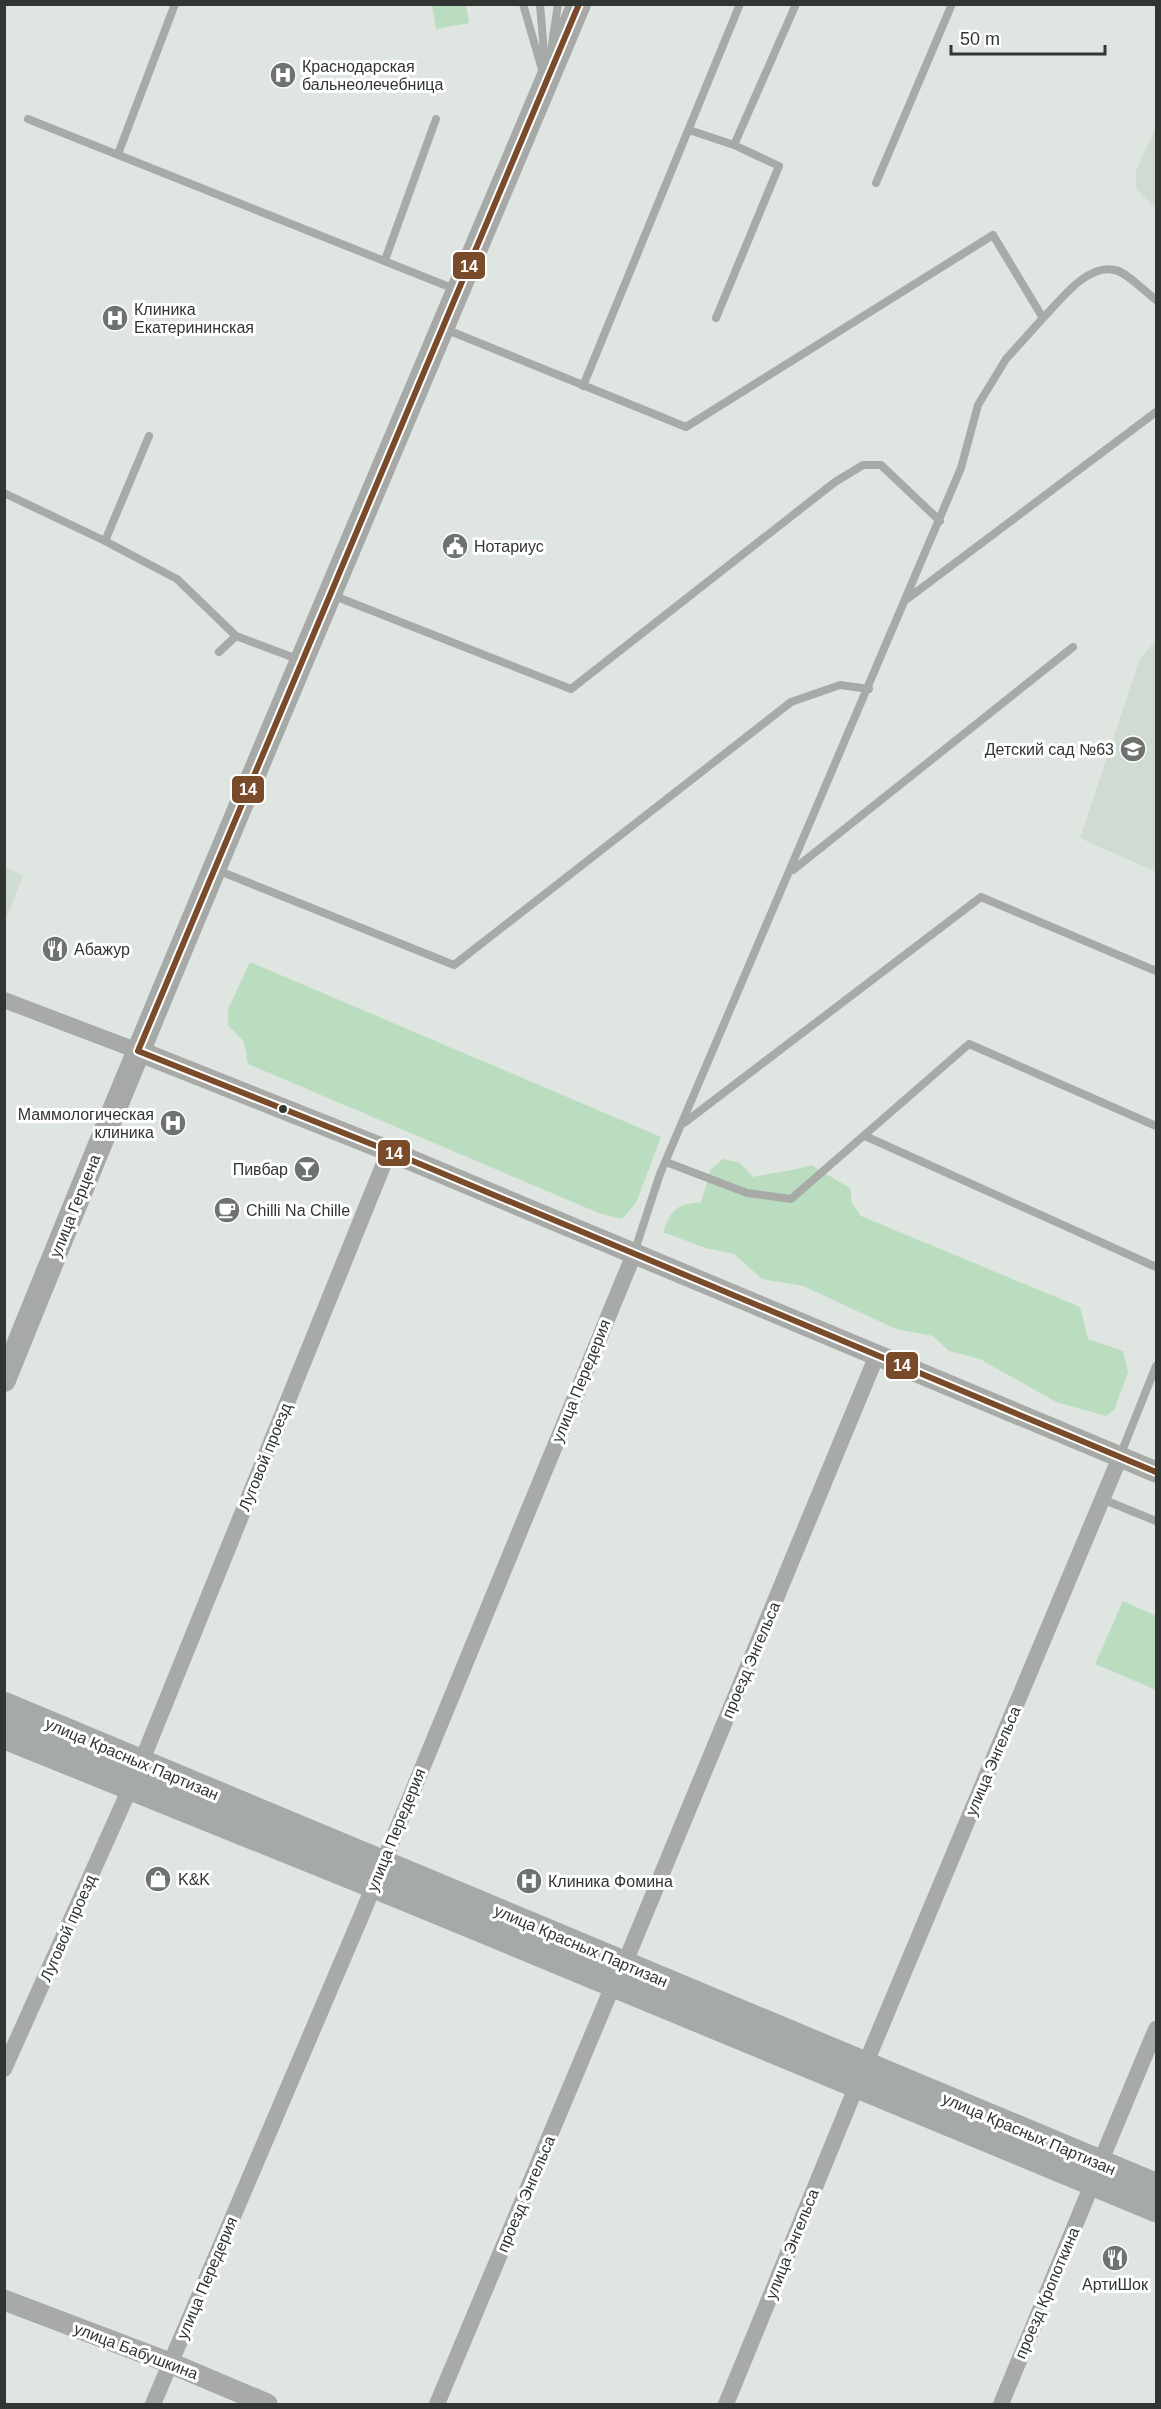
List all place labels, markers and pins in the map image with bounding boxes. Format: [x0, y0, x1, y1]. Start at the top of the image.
place label: Краснодарская бальнеолечебница [302, 58, 444, 93]
hospital icon: Краснодарская бальнеолечебница [268, 60, 298, 90]
place label: Клиника Екатерининская [134, 301, 254, 336]
hospital icon: Клиника Екатерининская [100, 303, 130, 333]
public building icon: Нотариус [440, 531, 470, 561]
place label: Нотариус [474, 538, 544, 555]
school or university icon: Детский сад №63 [1118, 734, 1148, 764]
place label: Детский сад №63 [985, 741, 1114, 758]
restaurant icon: Абажур [40, 934, 70, 964]
place label: Абажур [74, 941, 130, 958]
unlabelled marker [277, 1103, 289, 1115]
place label: Маммологическая клиника [18, 1106, 154, 1141]
hospital icon: Маммологическая клиника [158, 1108, 188, 1138]
bar icon: Пивбар [292, 1154, 322, 1184]
place label: Пивбар [233, 1161, 288, 1178]
cafe icon: Chilli Na Chille [212, 1195, 242, 1225]
place label: Chilli Na Chille [246, 1202, 350, 1219]
shop icon: K&K [143, 1864, 173, 1894]
hospital icon: Клиника Фомина [514, 1866, 544, 1896]
place label: K&K [178, 1871, 210, 1888]
place label: Клиника Фомина [548, 1873, 673, 1890]
restaurant icon: АртиШок [1100, 2243, 1130, 2273]
place label: АртиШок [1082, 2276, 1149, 2293]

